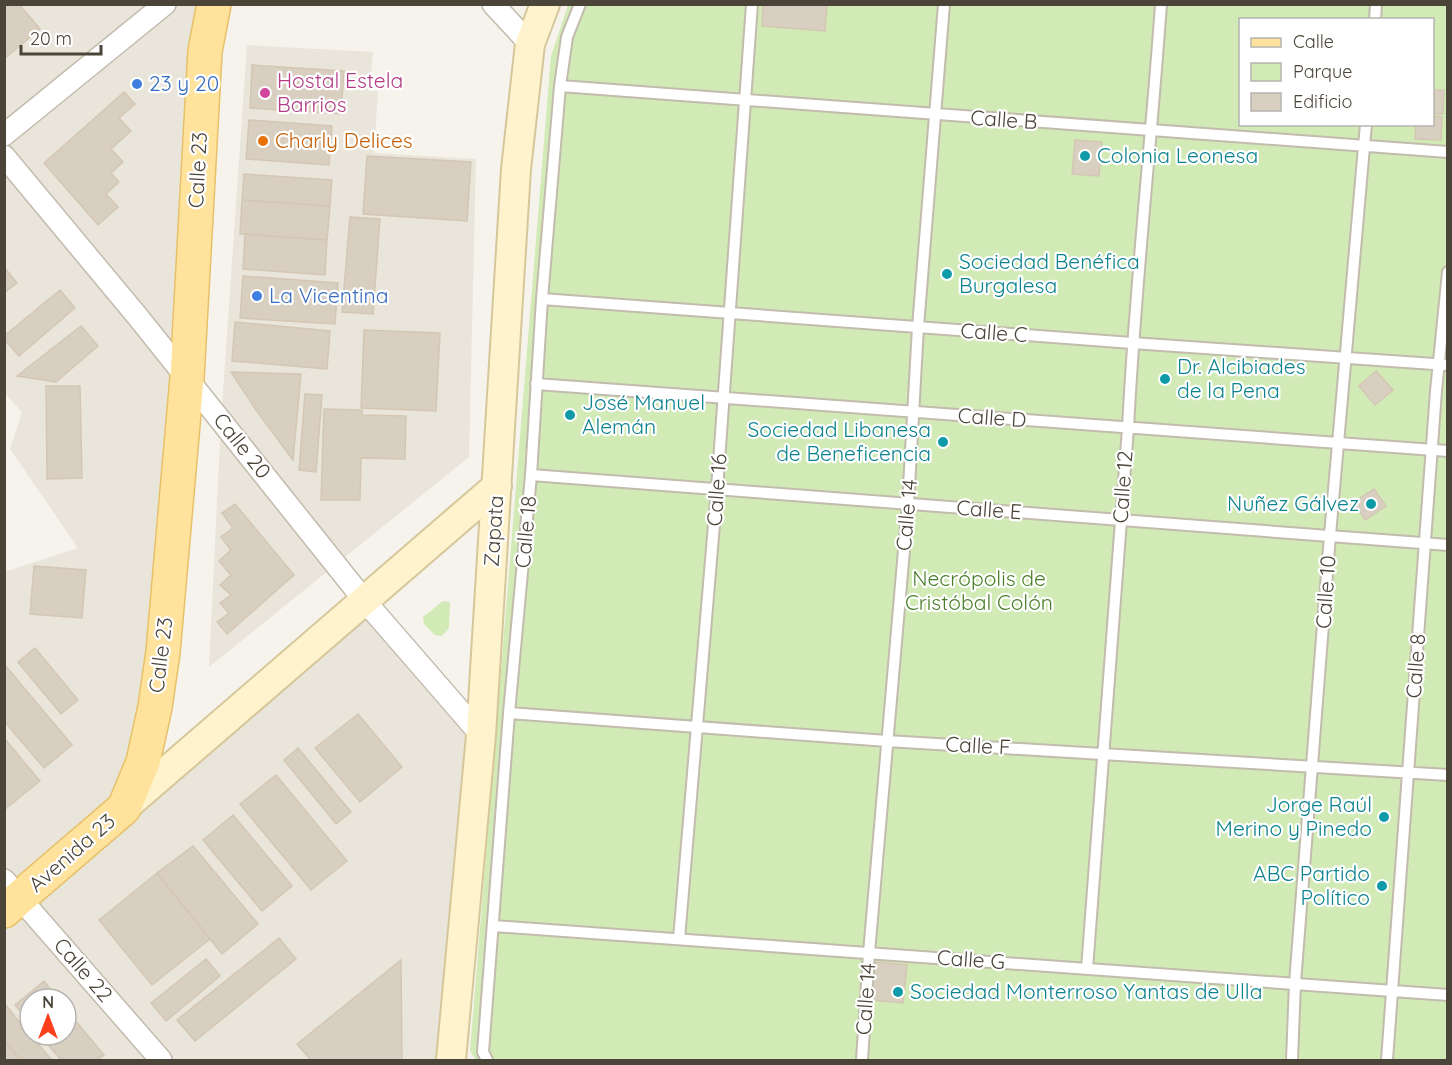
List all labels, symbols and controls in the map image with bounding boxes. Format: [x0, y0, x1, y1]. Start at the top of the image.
scale bar [21, 18, 100, 56]
legend [1239, 18, 1434, 126]
text: 20 m [30, 27, 72, 50]
text: Calle [1293, 30, 1334, 53]
text: Parque [1293, 60, 1352, 83]
place label: Hostal Estela Barrios [277, 67, 403, 117]
place label: 23 y 20 [149, 70, 219, 96]
marker: 23 y 20 [130, 77, 144, 91]
marker: Hostal Estela Barrios [258, 86, 272, 100]
text: Edificio [1293, 90, 1352, 113]
street label: Calle B [970, 104, 1038, 134]
place label: Charly Delices [275, 127, 413, 153]
street label: Calle 23 [182, 131, 212, 209]
marker: Charly Delices [256, 134, 270, 148]
place label: Colonia Leonesa [1097, 142, 1258, 168]
marker: Colonia Leonesa [1078, 149, 1092, 163]
place label: Sociedad Benéfica Burgalesa [959, 248, 1140, 298]
marker: Sociedad Benéfica Burgalesa [940, 267, 954, 281]
place label: La Vicentina [269, 282, 388, 308]
marker: La Vicentina [250, 289, 264, 303]
street label: Calle C [960, 317, 1029, 347]
place label: Dr. Alcibiades de la Pena [1177, 353, 1305, 403]
marker: Dr. Alcibiades de la Pena [1158, 372, 1172, 386]
place label: José Manuel Alemán [582, 389, 705, 439]
street label: Calle D [957, 402, 1027, 432]
street label: Calle 20 [208, 407, 277, 484]
marker: José Manuel Alemán [563, 408, 577, 422]
place label: Sociedad Libanesa de Beneficencia [748, 416, 931, 466]
marker: Sociedad Libanesa de Beneficencia [936, 435, 950, 449]
street label: Calle 12 [1106, 450, 1138, 524]
street label: Calle 16 [701, 453, 732, 527]
street label: Calle 14 [890, 478, 922, 552]
place label: Nuñez Gálvez [1227, 490, 1359, 516]
street label: Zapata [478, 494, 508, 568]
street label: Calle E [956, 494, 1023, 524]
street label: Calle 18 [509, 495, 541, 569]
marker: Nuñez Gálvez [1364, 497, 1378, 511]
street label: Calle 10 [1309, 554, 1341, 630]
park label: Necrópolis de Cristóbal Colón [905, 565, 1053, 615]
street label: Calle 23 [142, 616, 178, 694]
street label: Calle 8 [1400, 633, 1430, 699]
street label: Calle F [945, 730, 1011, 760]
place label: Jorge Raúl Merino y Pinedo [1216, 791, 1372, 841]
street label: Avenida 23 [23, 808, 120, 897]
marker: Jorge Raúl Merino y Pinedo [1377, 810, 1391, 824]
place label: ABC Partido Político [1253, 860, 1370, 910]
marker: ABC Partido Político [1375, 879, 1389, 893]
street label: Calle 22 [49, 932, 119, 1007]
street label: Calle G [936, 944, 1006, 974]
street label: Calle 14 [850, 962, 880, 1036]
place label: Sociedad Monterroso Yantas de Ulla [910, 978, 1262, 1004]
marker: Sociedad Monterroso Yantas de Ulla [891, 985, 905, 999]
north arrow [18, 987, 78, 1047]
text: N [42, 992, 54, 1012]

